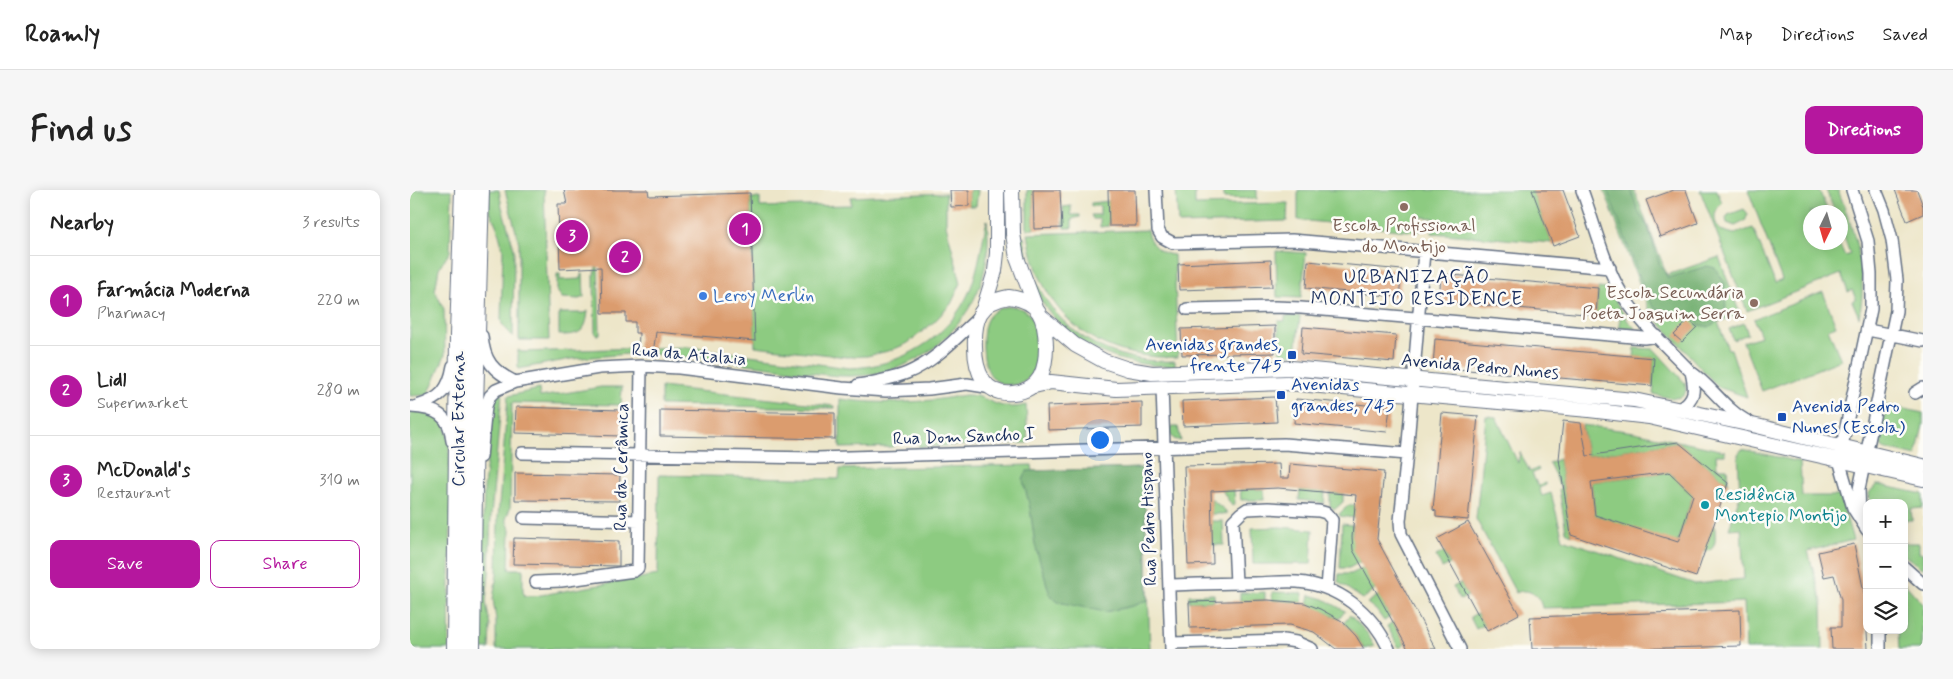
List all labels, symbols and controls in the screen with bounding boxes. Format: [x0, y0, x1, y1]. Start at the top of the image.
text: Roamly [25, 19, 100, 50]
text: Map [1720, 23, 1753, 47]
text: Directions [1781, 23, 1855, 47]
text: Saved [1883, 23, 1928, 47]
button: Directions [1805, 106, 1923, 154]
text: Find us [30, 107, 132, 153]
marker: Escola Profissional do Montijo [1398, 201, 1410, 213]
north arrow [1803, 205, 1848, 250]
text: Nearby [50, 209, 114, 237]
pin: 1 [729, 210, 761, 248]
text: 3 results [302, 212, 360, 233]
place label: Escola Profissional do Montijo [1332, 214, 1476, 259]
pin: 3 [556, 217, 588, 255]
pin: 2 [609, 238, 641, 276]
district label: URBANIZAÇÃO MONTIJO RESIDENCE [1311, 265, 1523, 312]
text: Farmácia Moderna [97, 278, 250, 303]
place label: Escola Secundária Poeta Joaquim Serra [1582, 281, 1744, 326]
place label: Leroy Merlin [713, 284, 814, 308]
text: 1 [62, 290, 70, 311]
text: 220 m [317, 290, 360, 311]
marker: Leroy Merlin [697, 290, 709, 302]
marker: Escola Secundária Poeta Joaquim Serra [1748, 297, 1760, 309]
text: Pharmacy [97, 303, 165, 324]
place label: Avenidas grandes, frente 745 [1145, 333, 1282, 378]
street label: Rua da Atalaia [631, 338, 747, 372]
street label: Avenida Pedro Nunes [1400, 348, 1560, 386]
marker: Avenidas grandes, frente 745 [1286, 349, 1298, 361]
street label: Circular Externa [447, 351, 471, 487]
text: Lidl [97, 368, 126, 393]
place label: Avenidas grandes, 745 [1291, 373, 1395, 418]
text: 2 [62, 380, 70, 401]
text: 280 m [317, 380, 360, 401]
marker: Avenidas grandes, 745 [1275, 389, 1287, 401]
text: Supermarket [97, 393, 188, 414]
place label: Avenida Pedro Nunes (Escola) [1792, 395, 1906, 440]
street label: Rua da Cerâmica [609, 403, 635, 531]
marker: Avenida Pedro Nunes (Escola) [1776, 411, 1788, 423]
street label: Rua Dom Sancho I [892, 423, 1036, 451]
your location [1087, 427, 1113, 453]
street label: Rua Pedro Hispano [1135, 452, 1163, 586]
text: McDonald's [97, 458, 190, 483]
text: 3 [62, 470, 70, 491]
text: 310 m [319, 470, 360, 491]
text: Restaurant [97, 483, 171, 504]
place label: Residência Montepio Montijo [1715, 483, 1847, 528]
marker: Residência Montepio Montijo [1699, 499, 1711, 511]
map controls [1863, 499, 1908, 634]
button: + [1863, 499, 1908, 544]
button: Save [50, 540, 200, 588]
button: Share [210, 540, 360, 588]
button: − [1863, 544, 1908, 589]
button: layers [1863, 589, 1908, 634]

